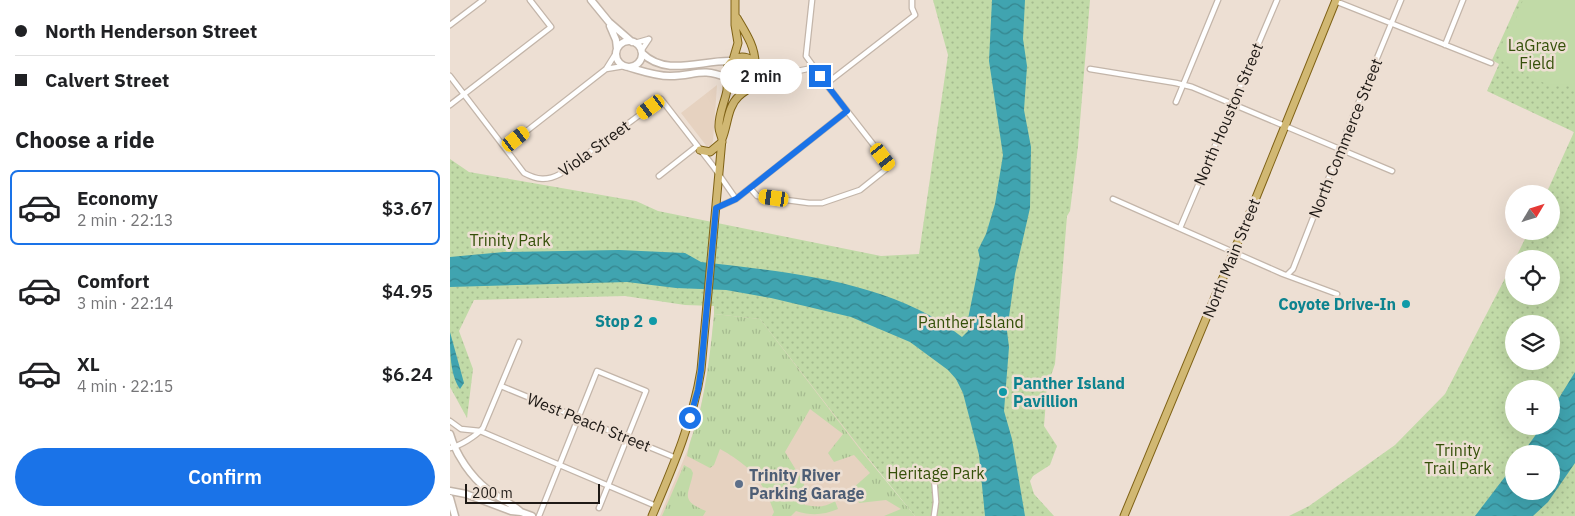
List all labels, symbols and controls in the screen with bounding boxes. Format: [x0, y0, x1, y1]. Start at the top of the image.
text: North Henderson Street [45, 19, 257, 43]
park label: LaGrave Field [1508, 35, 1566, 73]
street label: North Houston Street [1189, 40, 1267, 188]
street label: North Commerce Street [1304, 55, 1386, 221]
callout: 2 min [720, 58, 802, 94]
route end [809, 65, 831, 87]
text: 2 min [740, 66, 782, 86]
text: Calvert Street [45, 68, 169, 92]
car [634, 92, 667, 122]
street label: Viola Street [554, 115, 634, 181]
car [499, 124, 532, 154]
text: Choose a ride [15, 125, 155, 154]
car [867, 141, 898, 173]
icon: car [17, 185, 62, 230]
north arrow [1505, 185, 1560, 240]
map controls [1505, 185, 1560, 500]
text: Economy [77, 186, 158, 210]
car [758, 188, 789, 208]
street label: North Main Street [1198, 195, 1264, 321]
text: $3.67 [382, 196, 433, 220]
text: 2 min · 22:13 [77, 210, 173, 230]
park label: Trinity Park [469, 230, 551, 250]
button: locate [1505, 250, 1560, 305]
icon: car [17, 268, 62, 313]
text: Comfort [77, 269, 150, 293]
text: $4.95 [382, 279, 433, 303]
text: 3 min · 22:14 [77, 293, 173, 313]
place label: Coyote Drive-In [1278, 294, 1396, 314]
marker: Coyote Drive-In [1400, 298, 1412, 310]
place label: Stop 2 [595, 311, 643, 331]
park label: Panther Island [918, 312, 1024, 332]
marker: Stop 2 [647, 315, 659, 327]
button: layers [1505, 315, 1560, 370]
icon: car [17, 351, 62, 396]
text: XL [77, 352, 100, 376]
text: $6.24 [382, 362, 433, 386]
place label: Panther Island Pavillion [1013, 373, 1125, 411]
text: 4 min · 22:15 [77, 376, 173, 396]
button: + [1505, 380, 1560, 435]
marker: Panther Island Pavillion [997, 386, 1009, 398]
street label: West Peach Street [524, 388, 654, 456]
route start [679, 407, 701, 429]
park label: Trinity Trail Park [1424, 440, 1492, 478]
button: − [1505, 445, 1560, 500]
button: Confirm [15, 448, 435, 506]
park label: Heritage Park [887, 463, 985, 483]
place label: Trinity River Parking Garage [749, 465, 864, 503]
marker: Trinity River Parking Garage [733, 478, 745, 490]
scale bar [465, 481, 600, 504]
text: 200 m [472, 484, 513, 502]

